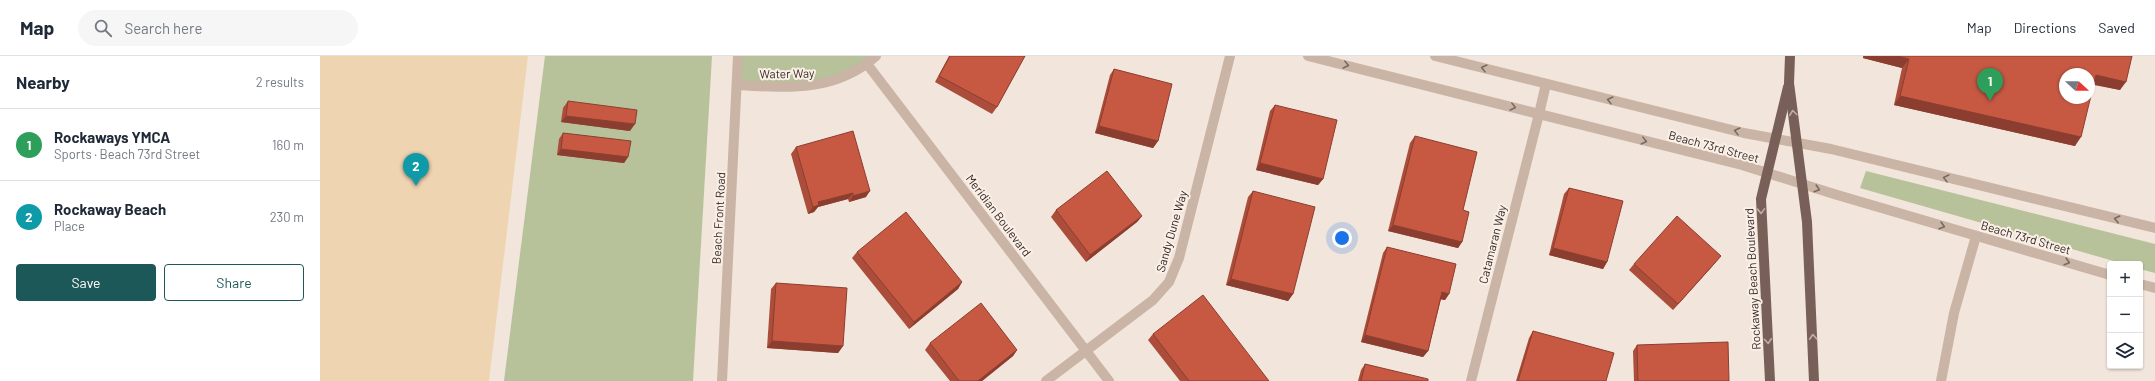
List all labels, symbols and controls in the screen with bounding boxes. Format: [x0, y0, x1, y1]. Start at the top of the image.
search box [78, 10, 358, 46]
text: Map [20, 16, 54, 39]
icon: search [92, 17, 114, 39]
text: Search here [124, 19, 202, 37]
text: Map [1967, 19, 1992, 36]
text: Directions [2014, 19, 2076, 36]
text: Saved [2098, 19, 2135, 36]
one-way arrow [1343, 61, 1349, 69]
one-way arrow [1481, 65, 1487, 73]
street label: Water Way [759, 66, 815, 80]
pin: 1 [1977, 68, 2003, 101]
north arrow [2059, 68, 2095, 104]
text: Nearby [16, 72, 70, 92]
text: 2 results [256, 74, 304, 90]
one-way arrow [1607, 96, 1614, 104]
one-way arrow [1510, 103, 1516, 111]
one-way arrow [1789, 110, 1798, 116]
street label: Beach 73rd Street [1667, 127, 1761, 165]
one-way arrow [1733, 127, 1740, 136]
text: Rockaways YMCA [54, 128, 170, 146]
one-way arrow [1641, 136, 1647, 144]
text: 1 [27, 137, 31, 153]
text: 160 m [272, 137, 304, 153]
text: Sports · Beach 73rd Street [54, 146, 200, 162]
pin: 2 [403, 153, 429, 186]
street label: Meridian Boulevard [964, 171, 1034, 259]
street label: Beach Front Road [709, 172, 727, 264]
one-way arrow [1943, 174, 1949, 182]
one-way arrow [1814, 184, 1821, 193]
street label: Sandy Dune Way [1153, 188, 1189, 273]
text: Rockaway Beach [54, 200, 166, 218]
street label: Catamaran Way [1475, 203, 1509, 285]
street label: Rockaway Beach Boulevard [1741, 208, 1763, 350]
one-way arrow [1757, 208, 1765, 214]
text: 2 [25, 209, 33, 225]
text: 230 m [270, 209, 304, 225]
one-way arrow [2114, 215, 2121, 224]
street label: Beach 73rd Street [1979, 217, 2073, 257]
text: Place [54, 218, 85, 234]
one-way arrow [1938, 221, 1945, 230]
your location [1332, 228, 1352, 248]
one-way arrow [2063, 257, 2070, 266]
map controls [2107, 261, 2143, 369]
button: + [2107, 261, 2143, 297]
button: Save [16, 264, 156, 301]
button: Share [164, 264, 304, 301]
button: − [2107, 297, 2143, 333]
button: layers [2107, 333, 2143, 369]
one-way arrow [1808, 334, 1817, 340]
one-way arrow [1763, 338, 1772, 344]

